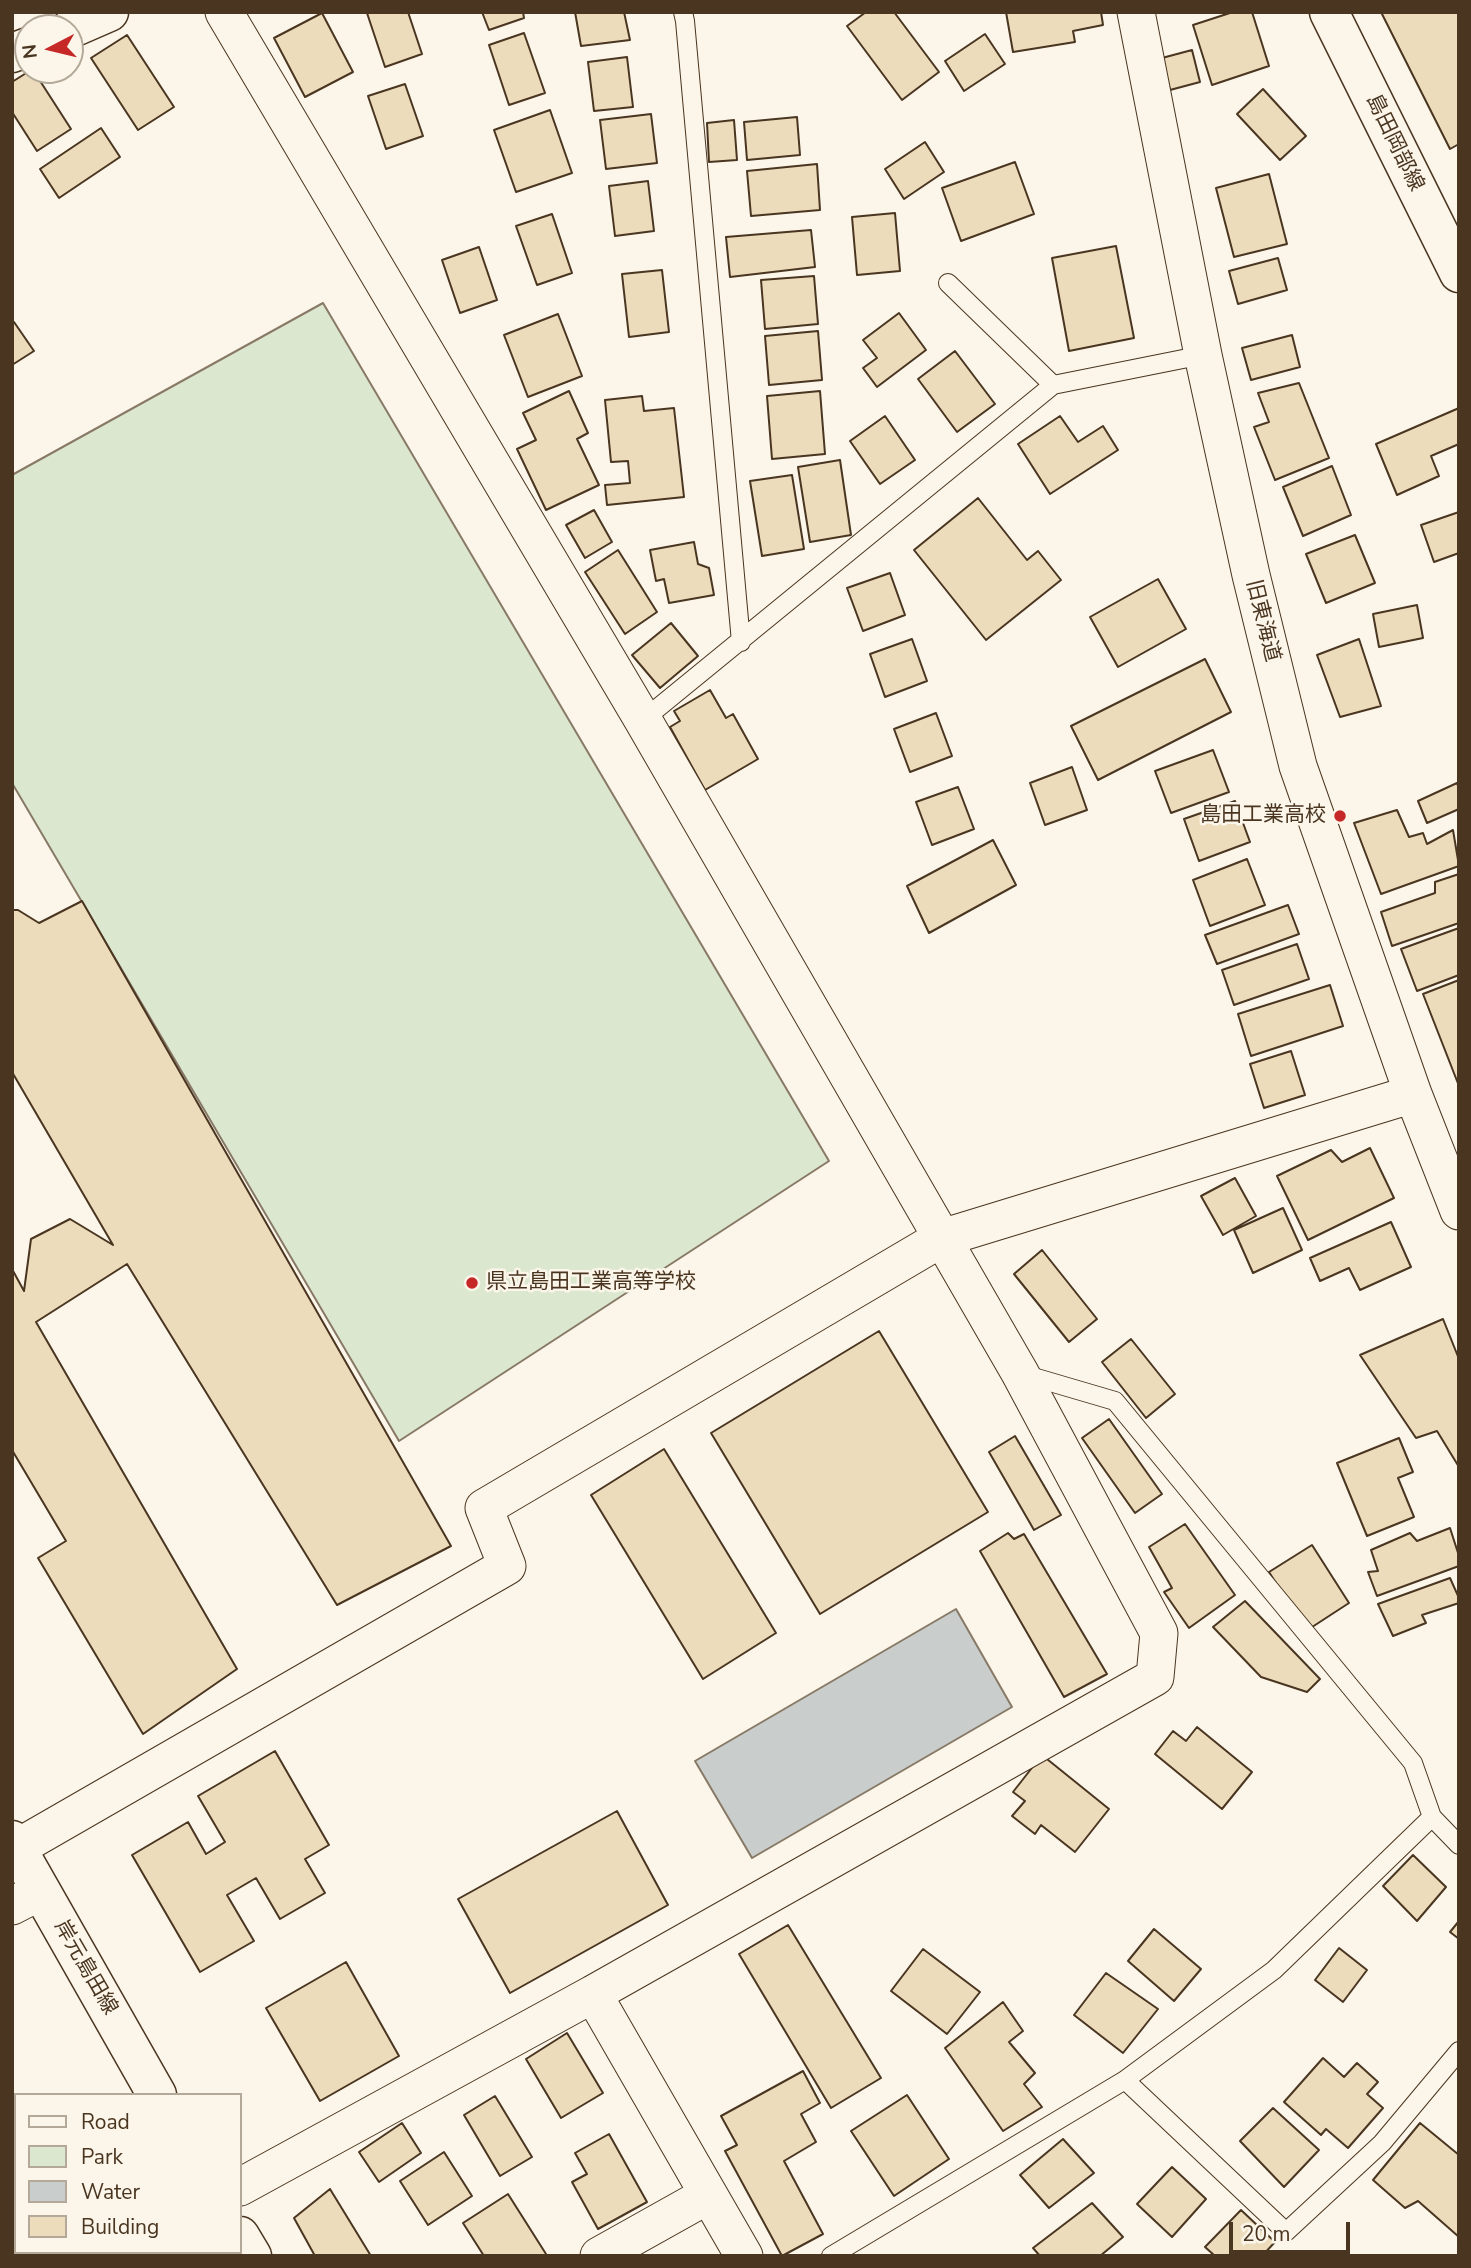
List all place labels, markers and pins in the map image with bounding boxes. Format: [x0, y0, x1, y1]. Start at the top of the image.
place label: 島田工業高校 [1200, 803, 1326, 829]
marker: 島田工業高校 [1332, 808, 1348, 824]
place label: 県立島田工業高等学校 [486, 1270, 696, 1296]
marker: 県立島田工業高等学校 [464, 1275, 480, 1291]

